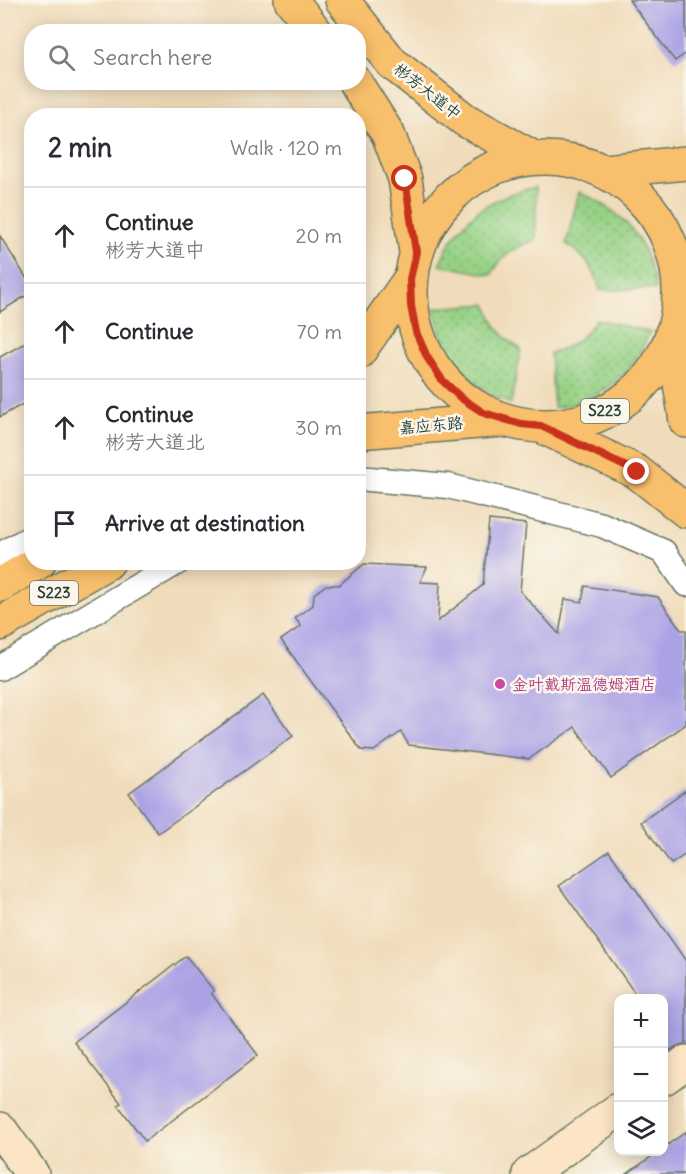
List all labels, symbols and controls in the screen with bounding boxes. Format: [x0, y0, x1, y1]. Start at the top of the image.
search box [24, 24, 366, 90]
icon: search [45, 41, 78, 74]
text: Search here [93, 43, 212, 71]
street label: 彬芳大道中 [390, 58, 466, 124]
text: 2 min [48, 131, 112, 164]
text: Walk · 120 m [230, 135, 342, 160]
route start [391, 165, 417, 191]
text: Continue [105, 208, 194, 236]
icon: ahead [48, 219, 81, 252]
text: 20 m [296, 223, 342, 248]
text: 彬芳大道中 [105, 237, 205, 262]
icon: ahead [48, 315, 81, 348]
text: Continue [105, 317, 194, 345]
text: 70 m [297, 319, 342, 344]
road number: S223 [581, 399, 629, 423]
text: Continue [105, 400, 194, 428]
icon: ahead [48, 411, 81, 444]
street label: 嘉应东路 [398, 412, 464, 438]
text: 30 m [295, 415, 342, 440]
text: 彬芳大道北 [105, 429, 205, 454]
route end [623, 458, 649, 484]
icon: arrive [48, 507, 81, 540]
text: Arrive at destination [105, 509, 305, 537]
road number: S223 [30, 581, 78, 605]
place label: 金叶戴斯温德姆酒店 [512, 674, 656, 694]
marker: 金叶戴斯温德姆酒店 [493, 677, 507, 691]
map controls [614, 994, 668, 1156]
button: + [614, 994, 668, 1048]
button: − [614, 1048, 668, 1102]
button: layers [614, 1102, 668, 1156]

